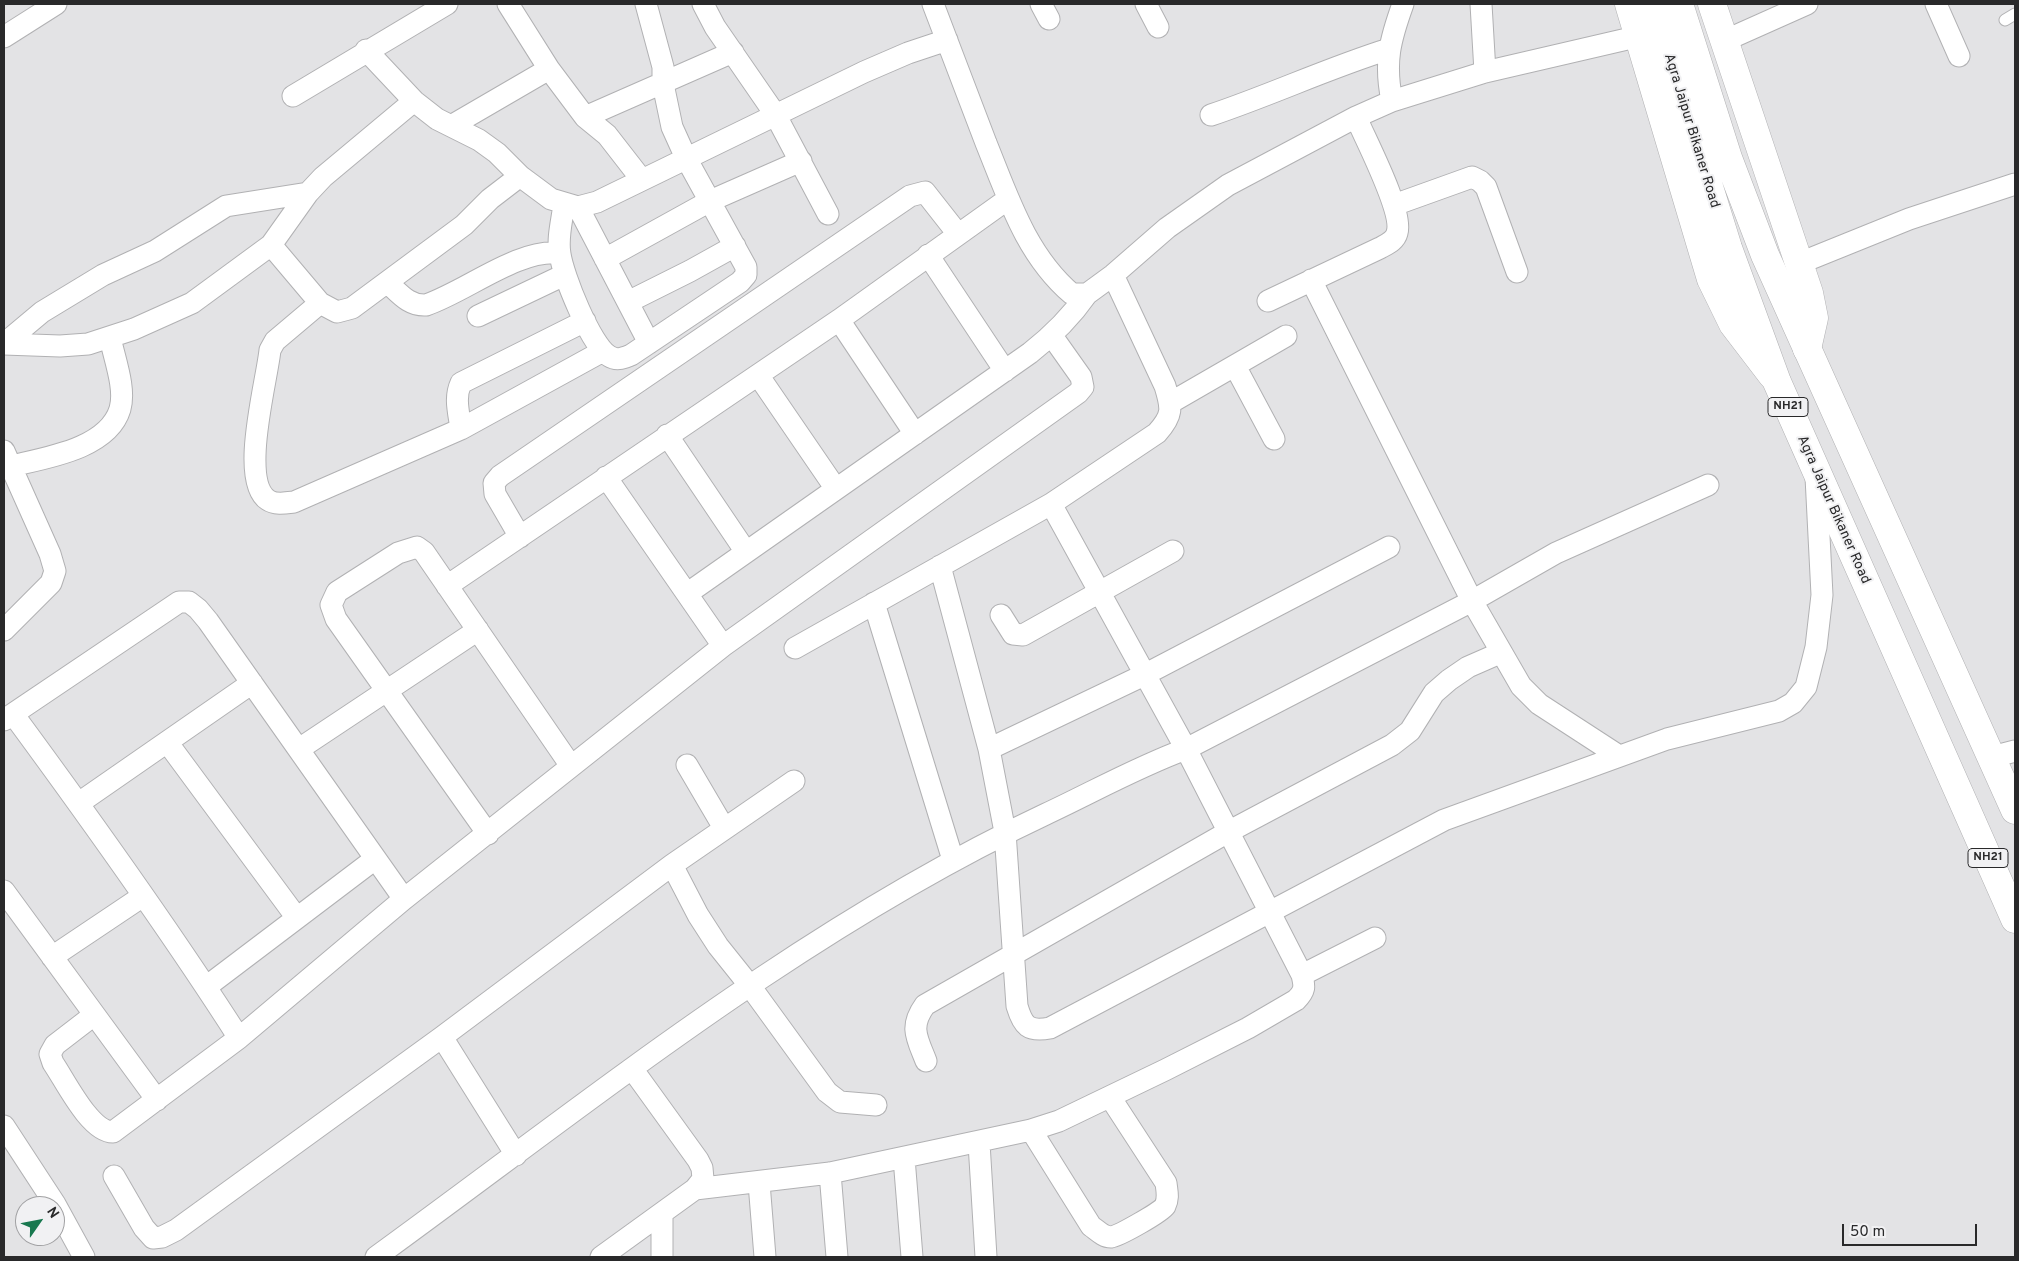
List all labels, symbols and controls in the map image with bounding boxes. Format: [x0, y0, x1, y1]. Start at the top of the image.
street label: Agra Jaipur Bikaner Road [1659, 52, 1723, 210]
road number: NH21 [1768, 398, 1808, 417]
street label: Agra Jaipur Bikaner Road [1793, 433, 1873, 587]
road number: NH21 [1968, 848, 2008, 868]
north arrow [15, 1196, 65, 1246]
text: N [42, 1204, 62, 1222]
scale bar [1844, 1214, 1979, 1246]
text: 50 m [1850, 1223, 1885, 1242]

